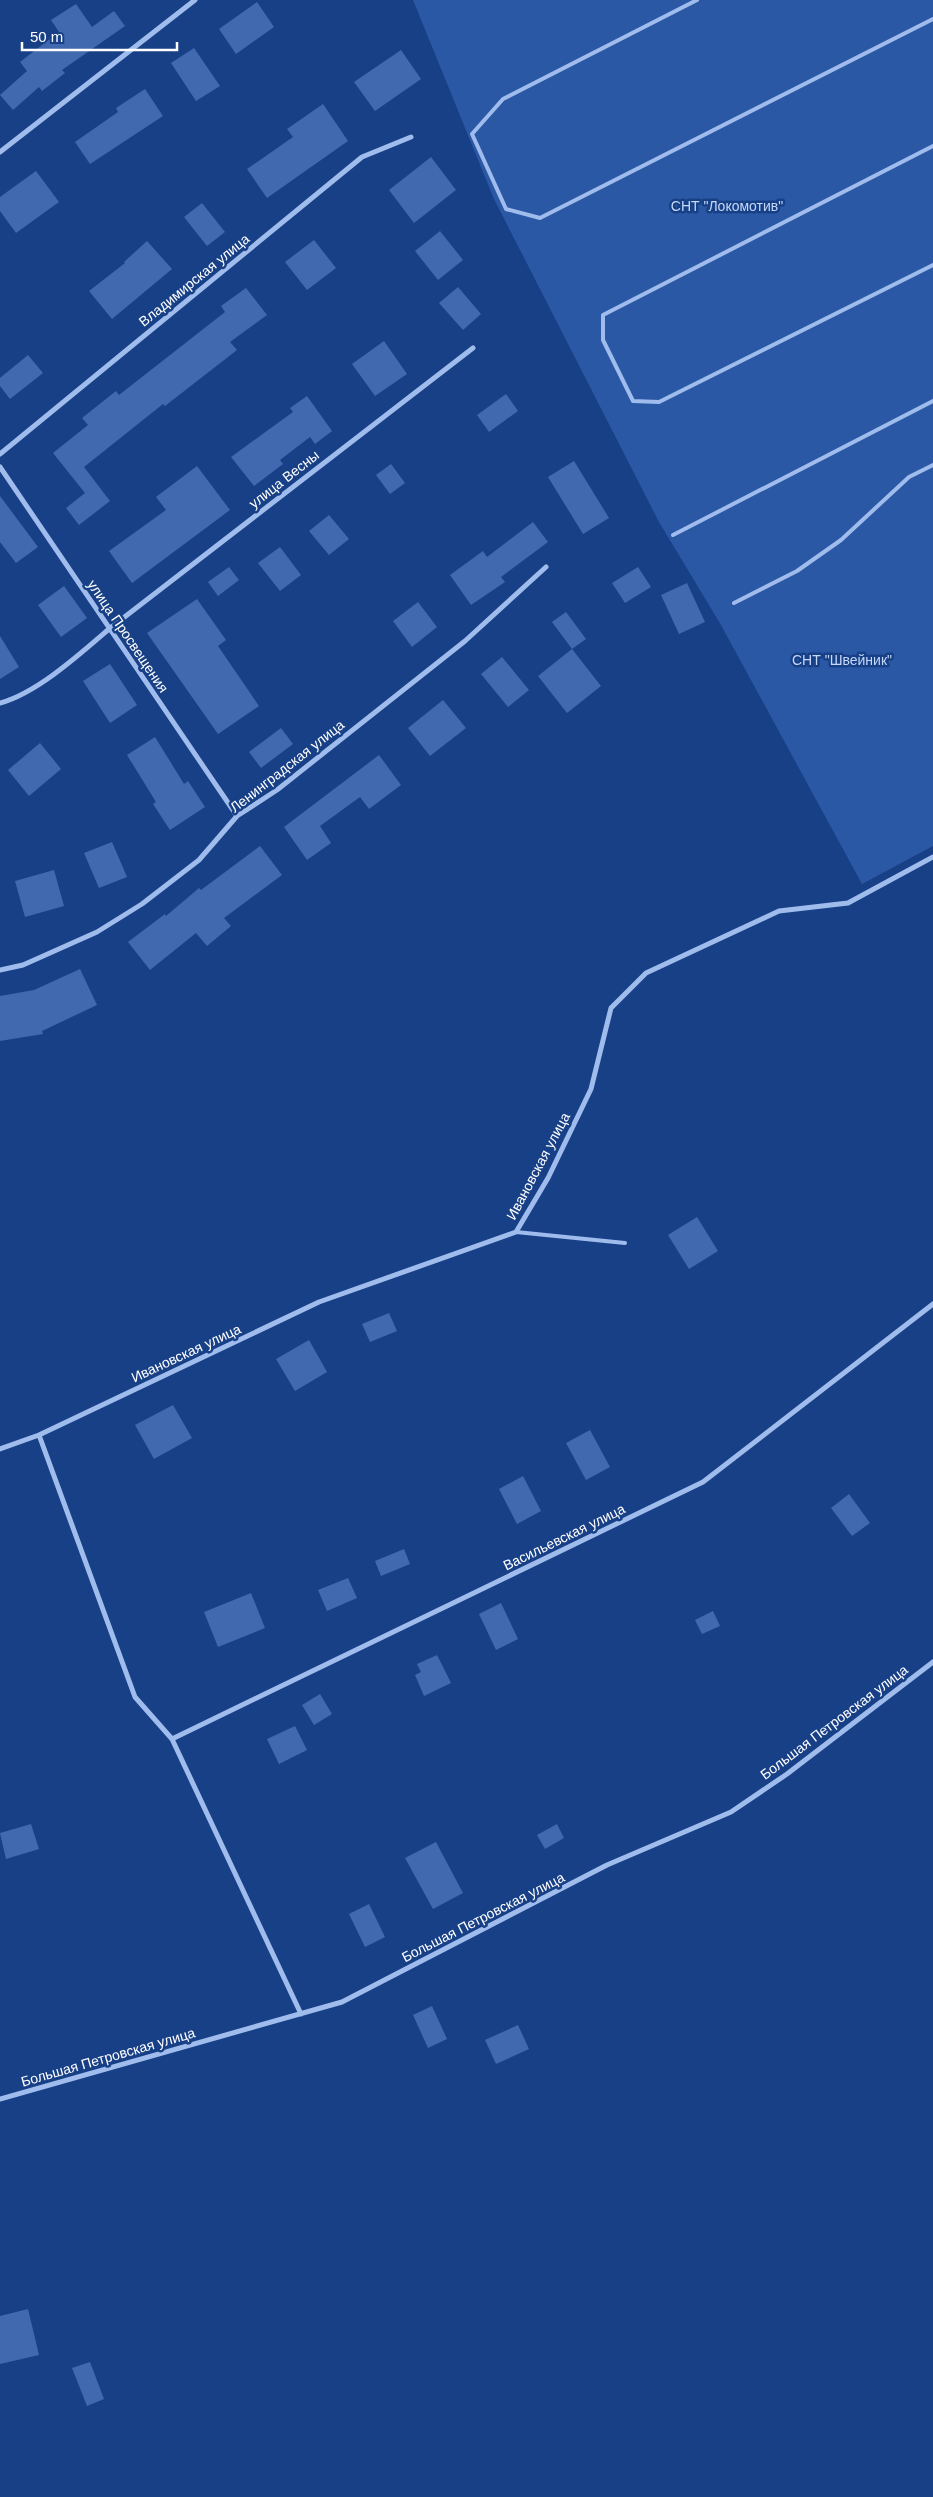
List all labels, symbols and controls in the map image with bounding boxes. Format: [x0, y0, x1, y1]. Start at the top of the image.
scale bar [22, 20, 178, 52]
text: 50 m [30, 28, 63, 45]
park label: СНТ "Локомотив" [671, 198, 783, 214]
street label: Владимирская улица [135, 230, 253, 330]
street label: улица Весны [246, 447, 322, 511]
street label: улица Просвещения [84, 577, 172, 695]
park label: СНТ "Швейник" [792, 652, 892, 668]
street label: Ленинградская улица [227, 716, 347, 815]
street label: Ивановская улица [503, 1109, 573, 1222]
street label: Ивановская улица [129, 1320, 244, 1385]
street label: Васильевская улица [500, 1500, 628, 1573]
street label: Большая Петровская улица [757, 1661, 911, 1783]
street label: Большая Петровская улица [399, 1869, 567, 1965]
street label: Большая Петровская улица [19, 2024, 197, 2090]

